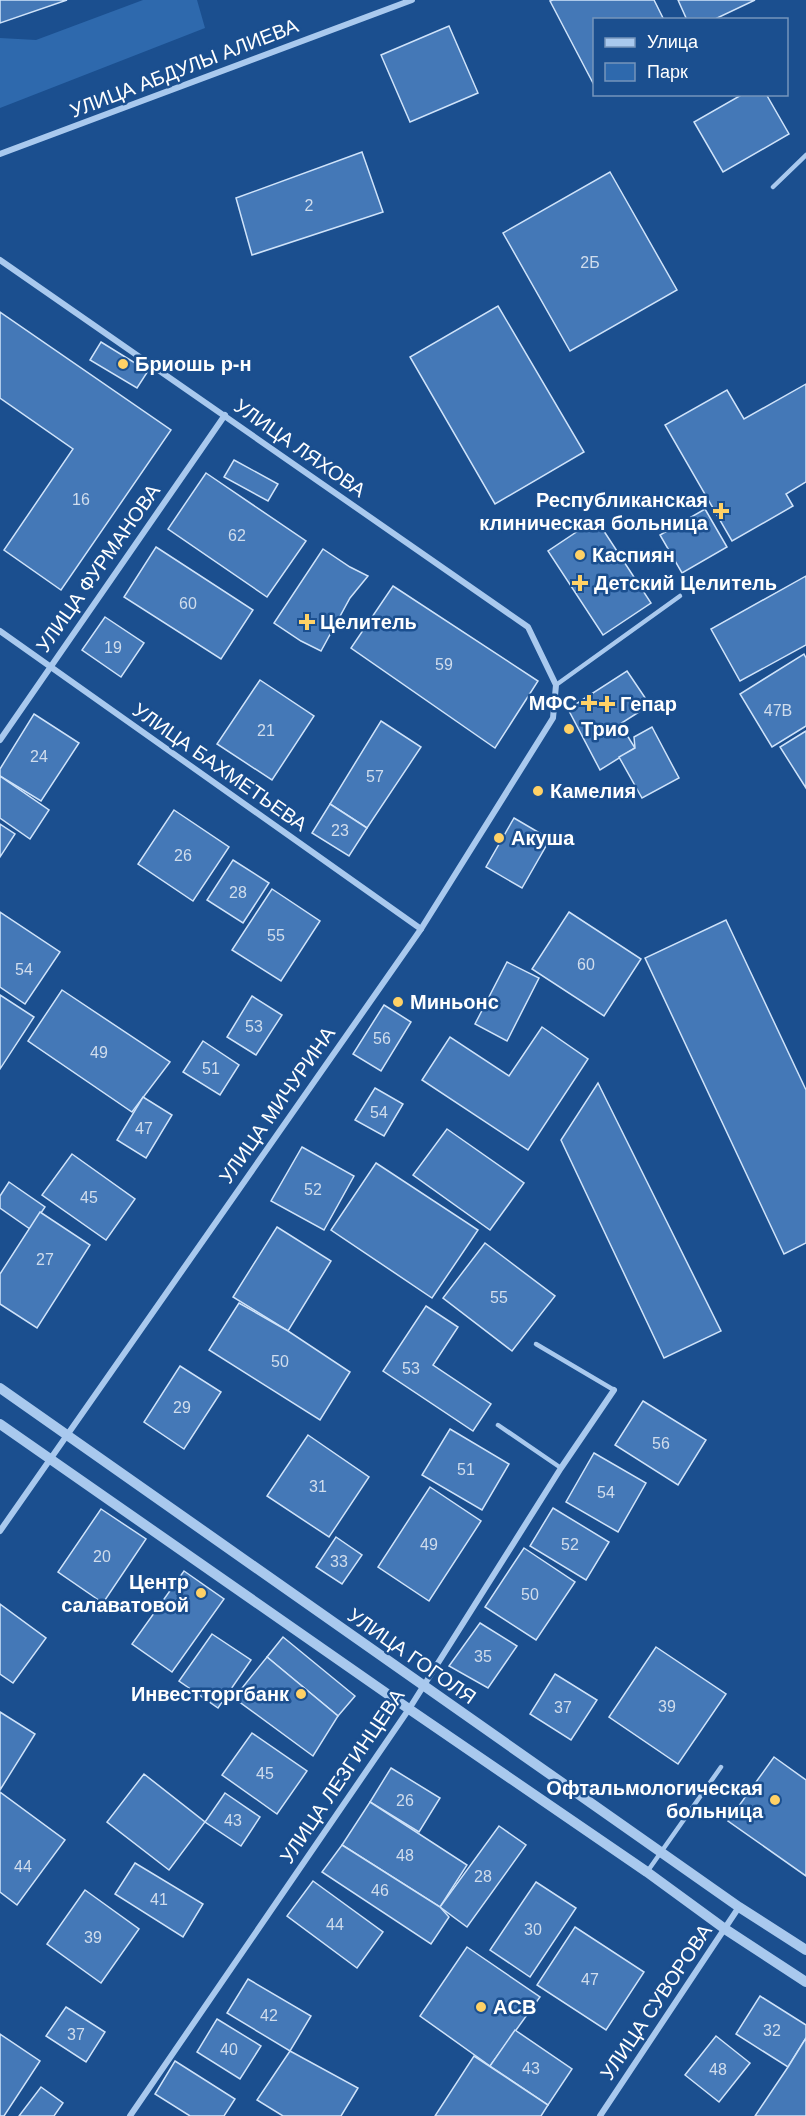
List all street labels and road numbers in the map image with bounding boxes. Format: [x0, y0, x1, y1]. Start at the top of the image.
street label: УЛИЦА АБДУЛЫ АЛИЕВА [67, 14, 302, 122]
street label: УЛИЦА ЛЯХОВА [230, 395, 370, 502]
street label: УЛИЦА ФУРМАНОВА [32, 479, 165, 656]
street label: УЛИЦА БАХМЕТЬЕВА [129, 699, 312, 836]
street label: УЛИЦА МИЧУРИНА [215, 1022, 340, 1187]
street label: УЛИЦА ГОГОЛЯ [344, 1604, 480, 1708]
street label: УЛИЦА ЛЕЗГИНЦЕВА [276, 1684, 409, 1867]
street label: УЛИЦА СУВОРОВА [596, 1920, 716, 2084]

